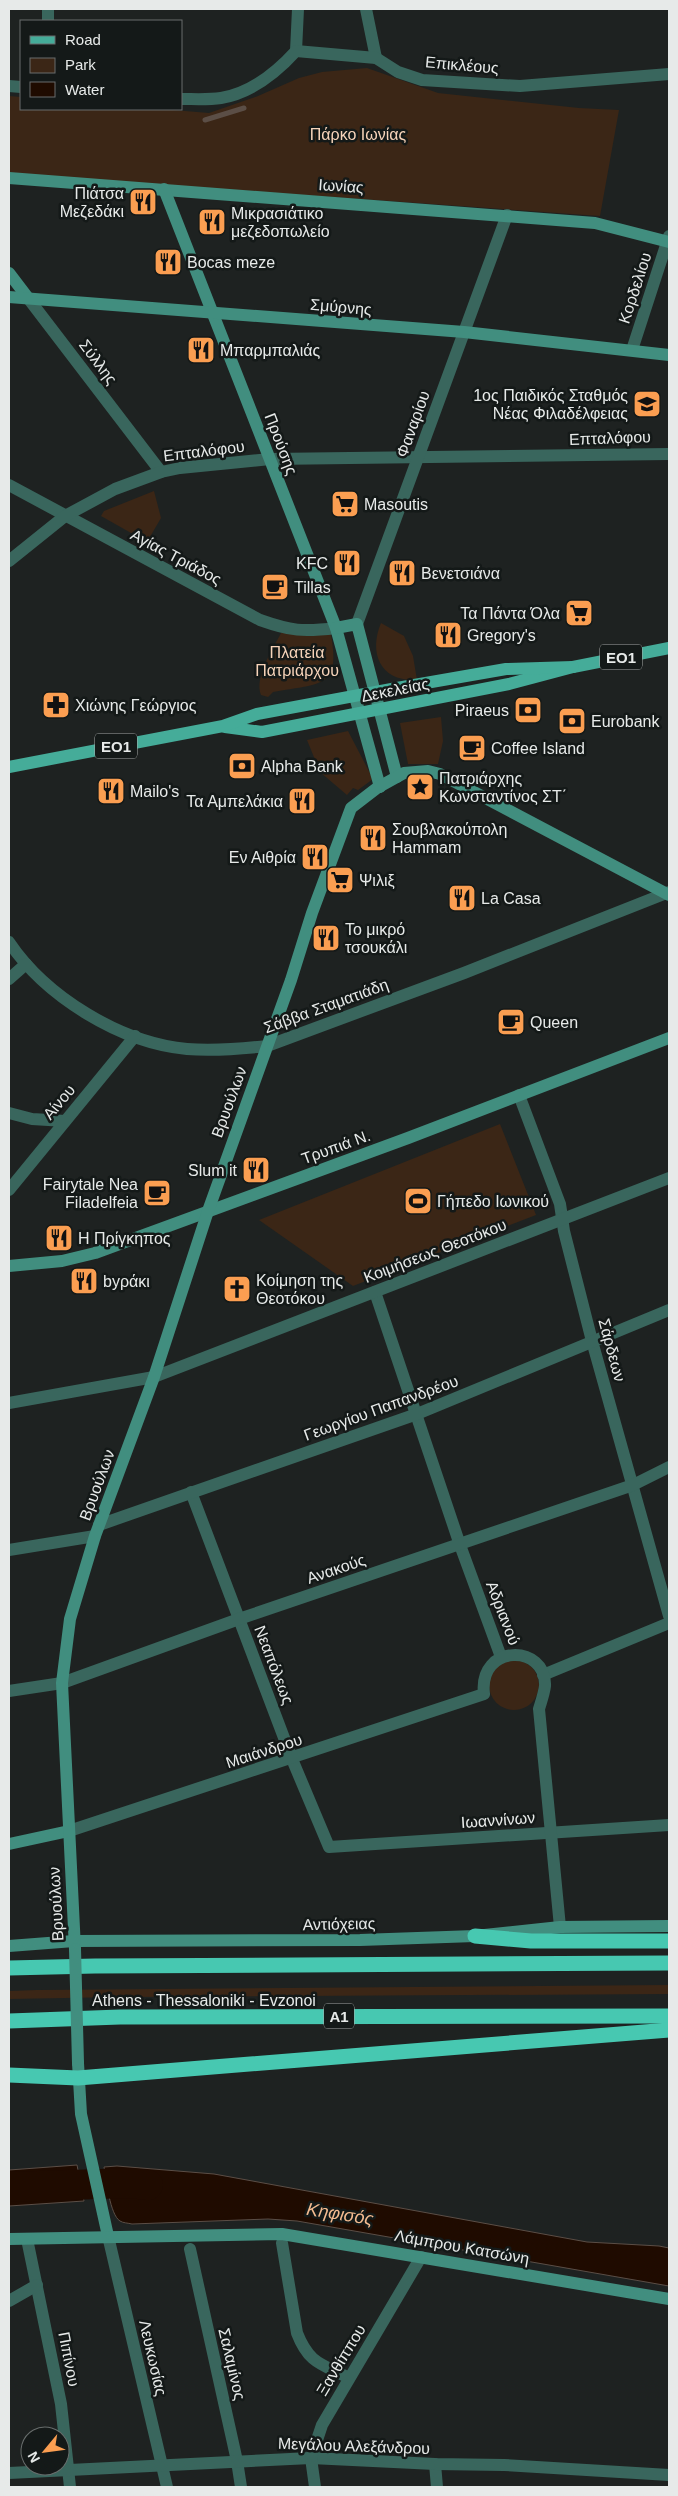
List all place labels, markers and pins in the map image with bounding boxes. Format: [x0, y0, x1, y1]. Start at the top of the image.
place label: Πιάτσα Μεζεδάκι [60, 185, 124, 221]
restaurant icon: Πιάτσα Μεζεδάκι [128, 187, 158, 217]
place label: Μικρασιάτικο μεζεδοπωλείο [231, 205, 330, 241]
restaurant icon: Μικρασιάτικο μεζεδοπωλείο [197, 207, 227, 237]
restaurant icon: Bocas meze [153, 247, 183, 277]
place label: Bocas meze [187, 254, 275, 271]
restaurant icon: Μπαρμπαλιάς [186, 335, 216, 365]
place label: Μπαρμπαλιάς [220, 342, 321, 359]
place label: 1ος Παιδικός Σταθμός Νέας Φιλαδέλφειας [473, 387, 628, 422]
school or university icon: 1ος Παιδικός Σταθμός Νέας Φιλαδέλφειας [632, 389, 662, 419]
supermarket icon: Masoutis [330, 489, 360, 519]
place label: Masoutis [364, 496, 428, 513]
restaurant icon: KFC [332, 548, 362, 578]
place label: KFC [296, 555, 328, 572]
restaurant icon: Βενετσιάνα [387, 558, 417, 588]
place label: Βενετσιάνα [421, 565, 500, 582]
cafe icon: Tillas [260, 572, 290, 602]
place label: Tillas [294, 579, 331, 596]
supermarket icon: Τα Πάντα Όλα [564, 598, 594, 628]
place label: Τα Πάντα Όλα [460, 605, 560, 622]
restaurant icon: Gregory's [433, 620, 463, 650]
place label: Gregory's [467, 627, 536, 644]
pharmacy icon: Χιώνης Γεώργιος [41, 690, 71, 720]
bank icon: Piraeus [513, 695, 543, 725]
place label: Χιώνης Γεώργιος [75, 697, 197, 714]
place label: Piraeus [455, 702, 509, 719]
bank icon: Eurobank [557, 706, 587, 736]
place label: Eurobank [591, 713, 660, 730]
cafe icon: Coffee Island [457, 733, 487, 763]
place label: Coffee Island [491, 740, 585, 757]
bank icon: Alpha Bank [227, 751, 257, 781]
place label: Alpha Bank [261, 758, 344, 775]
place label: Πατριάρχης Κωνσταντίνος ΣΤ΄ [439, 770, 567, 805]
place icon: Πατριάρχης Κωνσταντίνος ΣΤ΄ [405, 772, 435, 802]
restaurant icon: Mailo's [96, 776, 126, 806]
place label: Mailo's [130, 783, 179, 800]
restaurant icon: Τα Αμπελάκια [287, 786, 317, 816]
place label: Τα Αμπελάκια [186, 793, 283, 810]
place label: Σουβλακούπολη Hammam [392, 821, 508, 856]
restaurant icon: Σουβλακούπολη Hammam [358, 823, 388, 853]
restaurant icon: Εν Αιθρία [300, 842, 330, 872]
place label: Εν Αιθρία [229, 849, 296, 866]
supermarket icon: Ψιλιξ [325, 865, 355, 895]
place label: Ψιλιξ [359, 872, 395, 890]
restaurant icon: La Casa [447, 883, 477, 913]
place label: La Casa [481, 890, 541, 907]
place label: Το μικρό τσουκάλι [345, 921, 408, 956]
restaurant icon: Το μικρό τσουκάλι [311, 923, 341, 953]
cafe icon: Queen [496, 1007, 526, 1037]
place label: Queen [530, 1014, 578, 1031]
restaurant icon: Slum it [241, 1155, 271, 1185]
place label: Slum it [188, 1162, 238, 1179]
place label: Fairytale Nea Filadelfeia [43, 1176, 138, 1211]
cafe icon: Fairytale Nea Filadelfeia [142, 1178, 172, 1208]
sports icon: Γήπεδο Ιωνικού [403, 1186, 433, 1216]
place label: Γήπεδο Ιωνικού [437, 1193, 549, 1210]
restaurant icon: Η Πρίγκηπος [44, 1223, 74, 1253]
place label: Η Πρίγκηπος [78, 1230, 171, 1247]
restaurant icon: byράκι [69, 1266, 99, 1296]
place label: Κοίμηση της Θεοτόκου [256, 1272, 343, 1307]
place label: byράκι [103, 1273, 150, 1290]
church icon: Κοίμηση της Θεοτόκου [222, 1274, 252, 1304]

